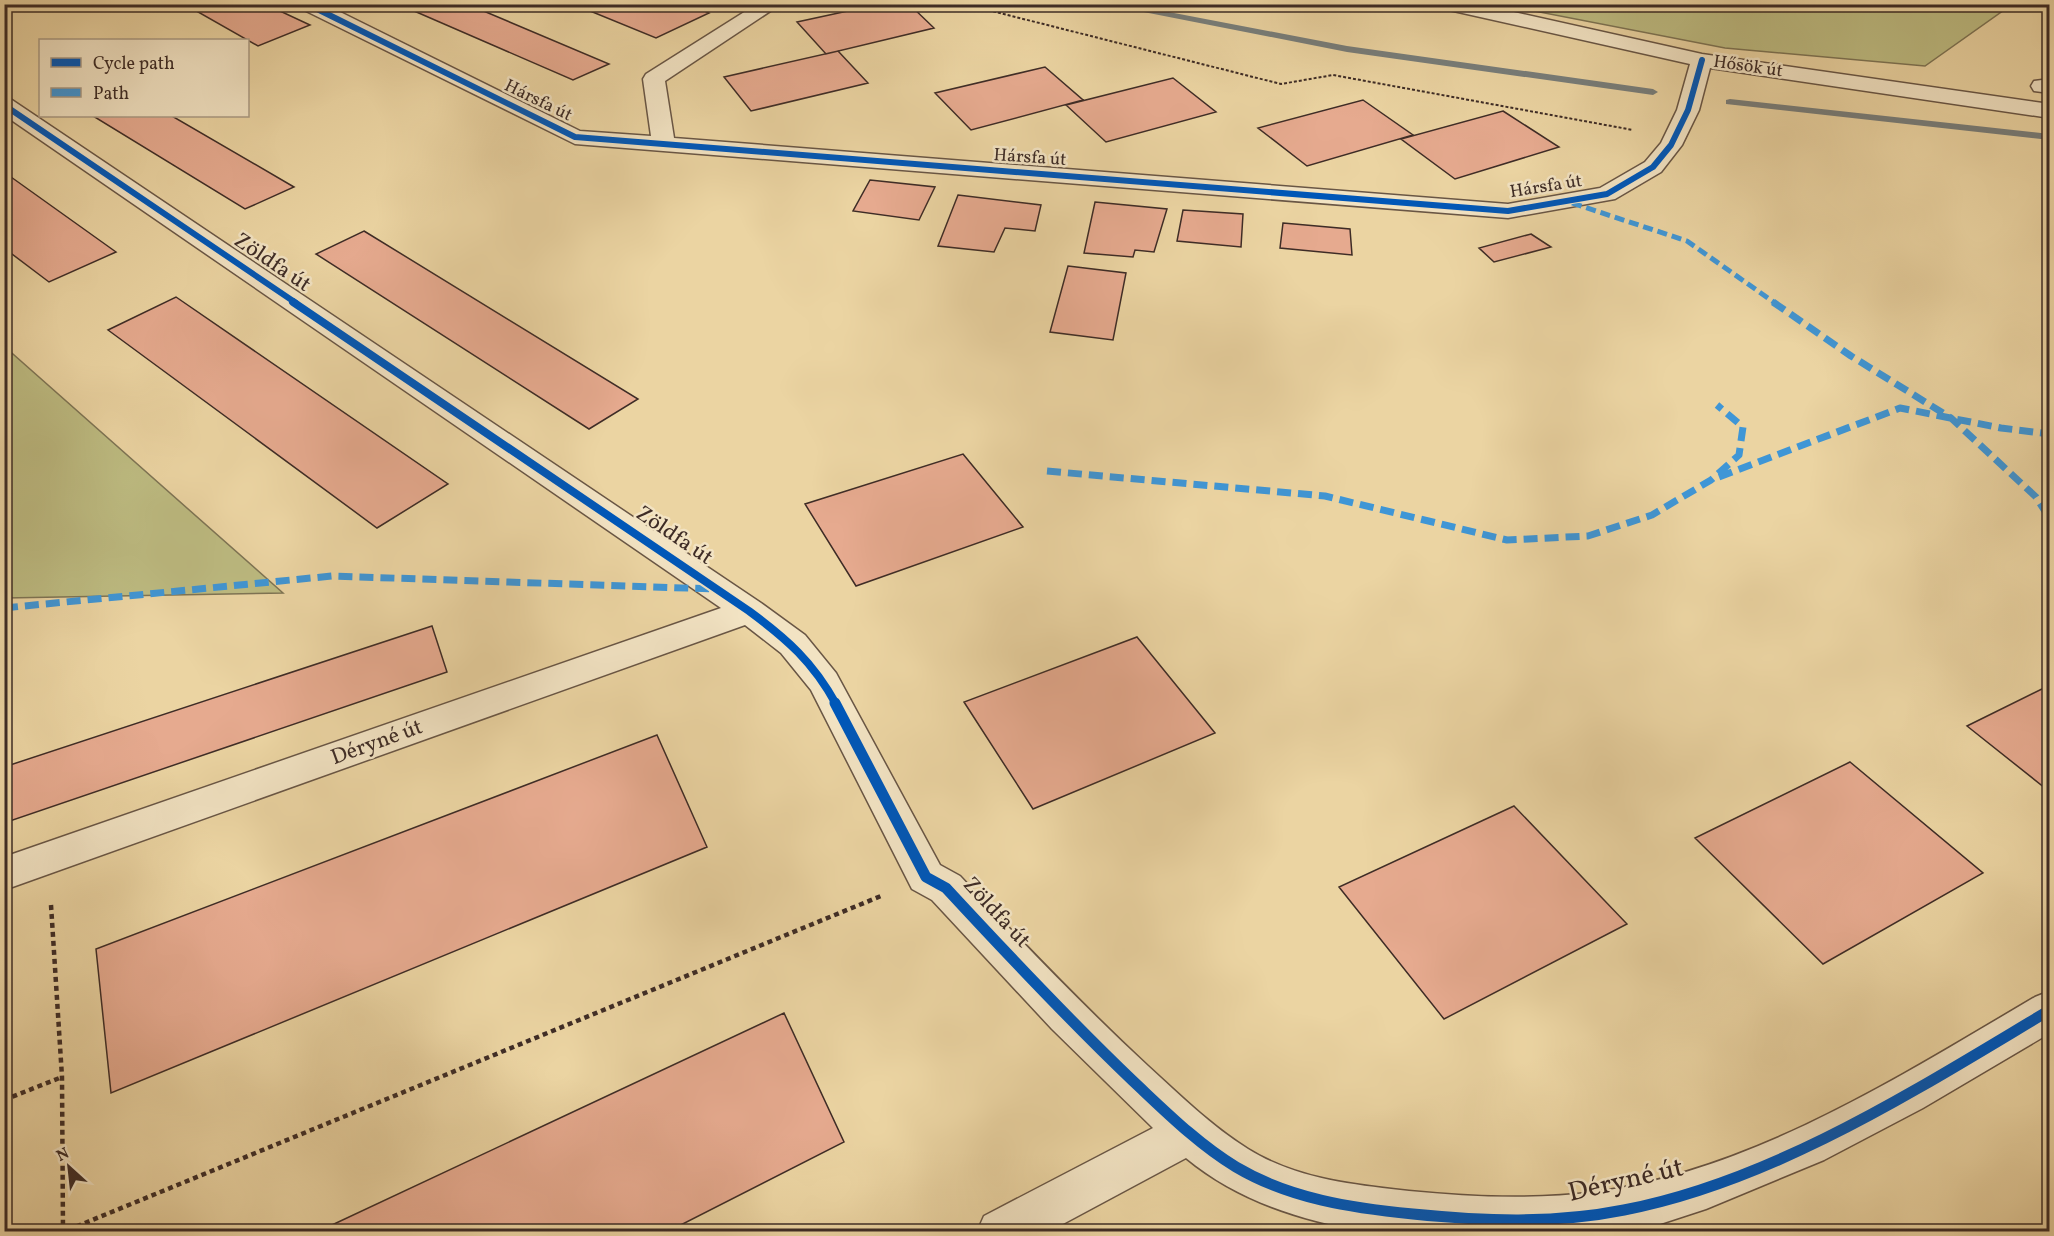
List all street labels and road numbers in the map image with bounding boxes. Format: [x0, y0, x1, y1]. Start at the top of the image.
street label: Hősök út [1712, 50, 1784, 84]
street label: Hársfa út [500, 74, 576, 128]
street label: Hársfa út [993, 143, 1067, 173]
street label: Hársfa út [1508, 169, 1584, 205]
street label: Zöldfa út [227, 226, 317, 300]
street label: Zöldfa út [629, 499, 719, 573]
street label: Déryné út [327, 712, 428, 774]
street label: Zöldfa út [955, 870, 1037, 956]
street label: Déryné út [1565, 1149, 1687, 1213]

